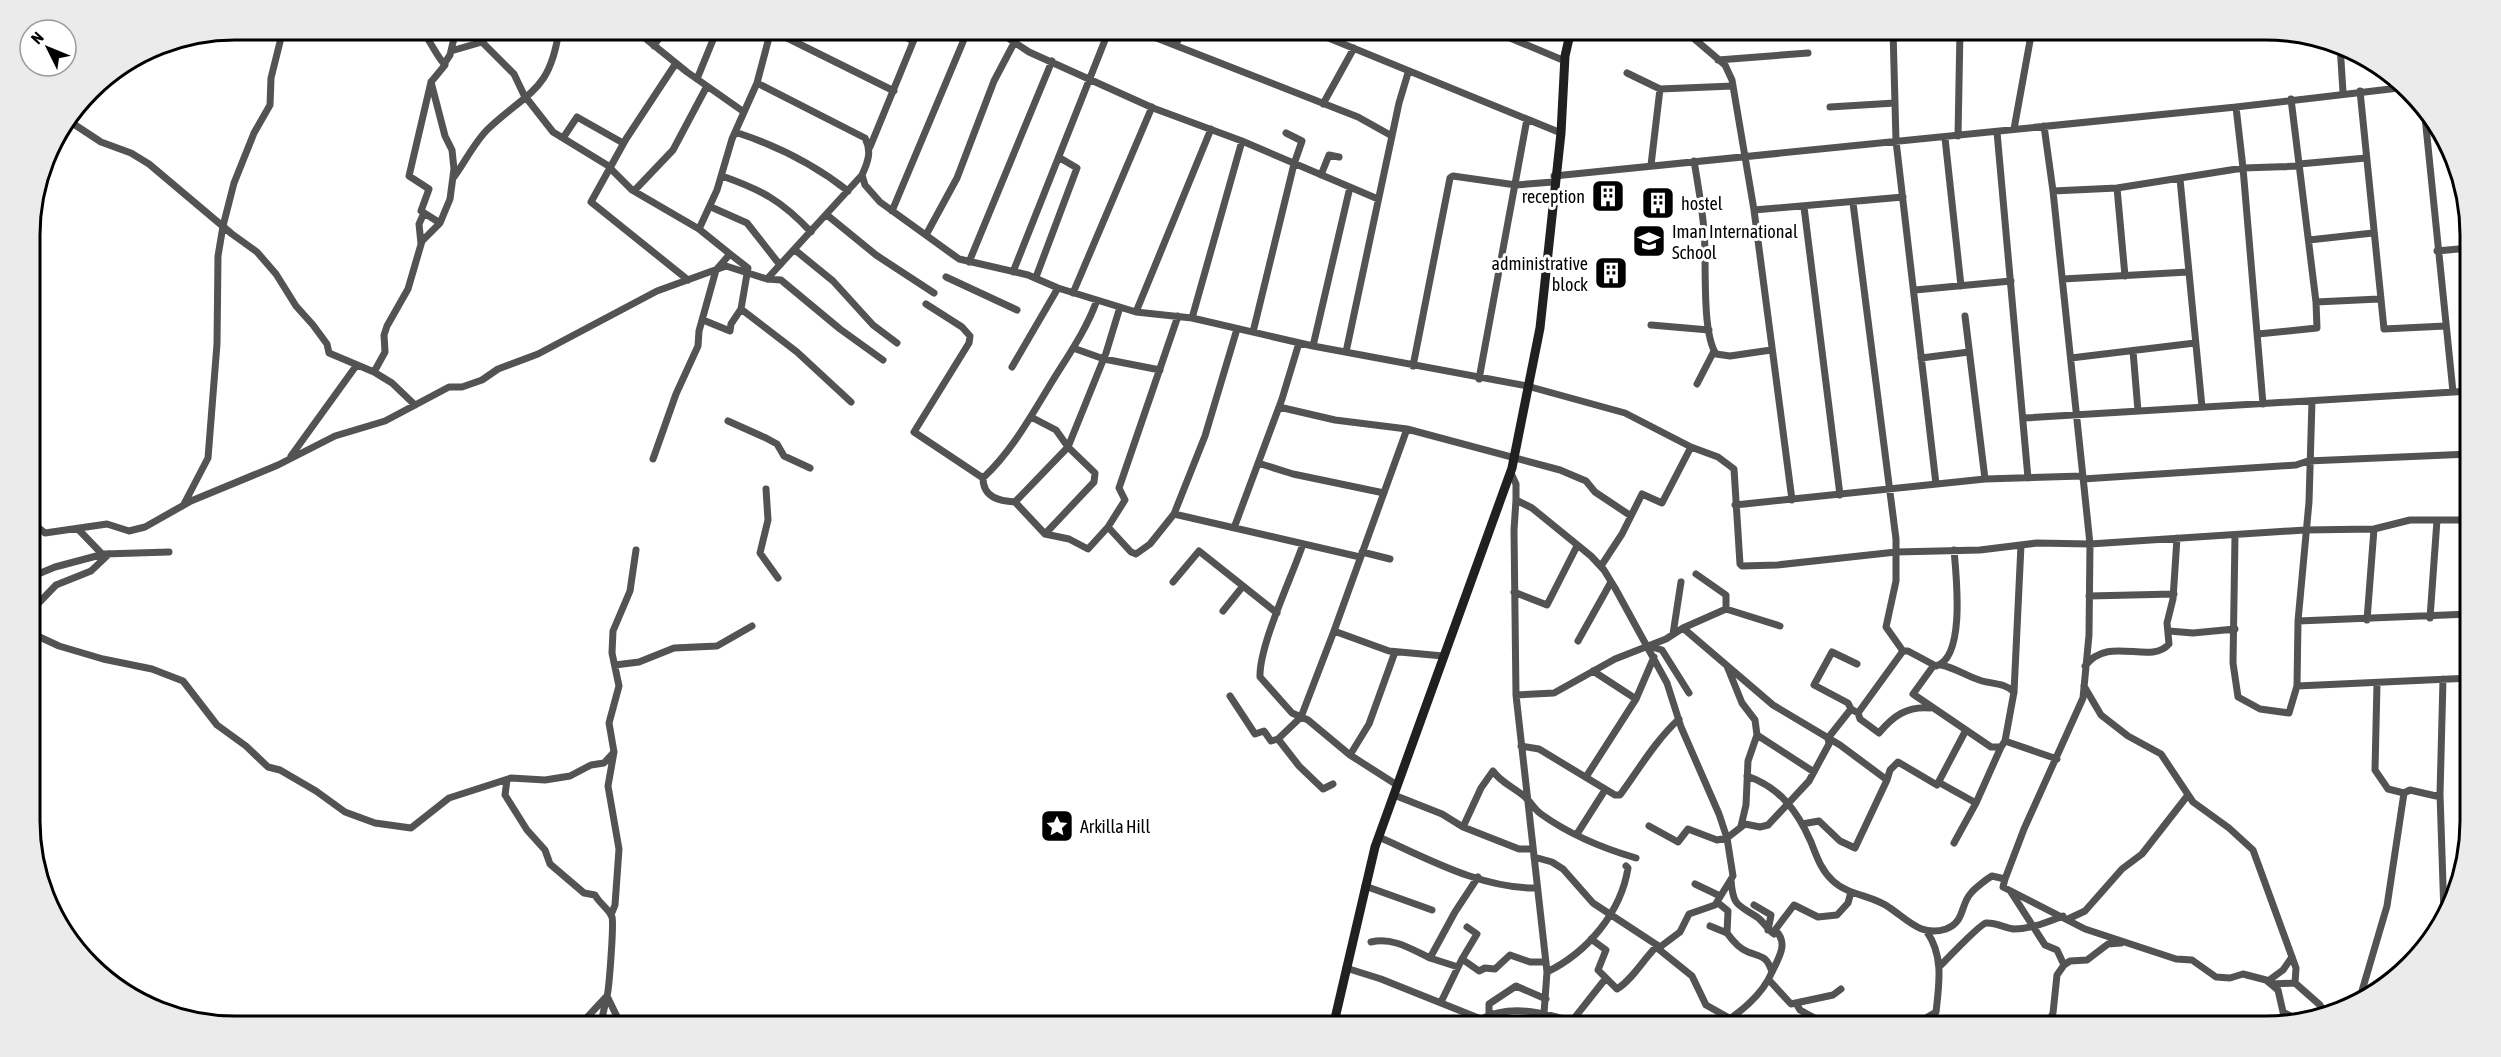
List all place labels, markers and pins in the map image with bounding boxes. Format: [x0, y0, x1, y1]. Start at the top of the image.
building icon: reception [1590, 178, 1626, 214]
building icon: hostel [1640, 185, 1676, 221]
place label: reception [1522, 186, 1585, 207]
place label: hostel [1681, 193, 1723, 214]
place label: Iman International School [1672, 221, 1798, 263]
school or university icon: Iman International School [1631, 223, 1667, 259]
place label: administrative block [1492, 253, 1588, 295]
building icon: administrative block [1593, 255, 1629, 291]
place icon: Arkilla Hill [1039, 808, 1075, 844]
place label: Arkilla Hill [1080, 816, 1150, 837]

